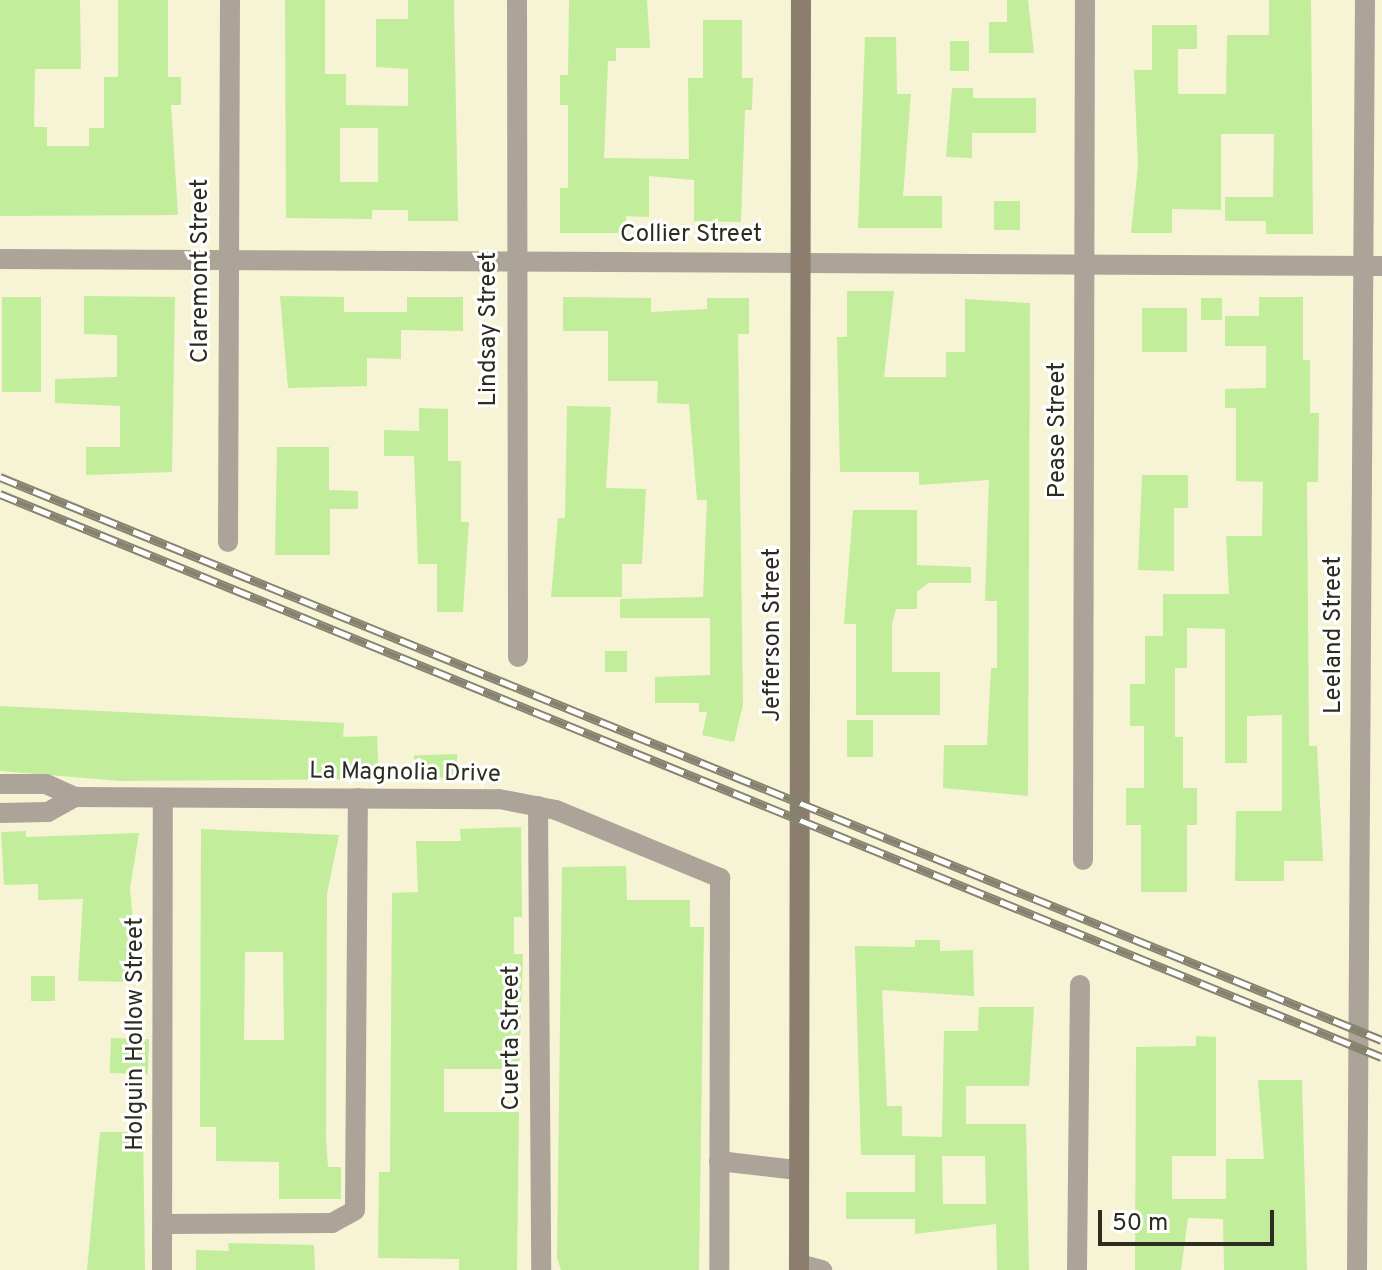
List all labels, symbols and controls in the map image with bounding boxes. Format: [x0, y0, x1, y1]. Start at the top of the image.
street label: Claremont Street [188, 179, 216, 363]
street label: Collier Street [620, 222, 762, 250]
street label: Lindsay Street [476, 252, 504, 406]
street label: Pease Street [1045, 362, 1073, 498]
street label: Jefferson Street [760, 548, 788, 722]
street label: Leeland Street [1321, 556, 1349, 714]
street label: La Magnolia Drive [309, 758, 501, 790]
street label: Holguin Hollow Street [123, 917, 151, 1151]
street label: Cuerta Street [499, 966, 527, 1110]
scale bar [1102, 1194, 1278, 1244]
text: 50 m [1112, 1209, 1168, 1239]

